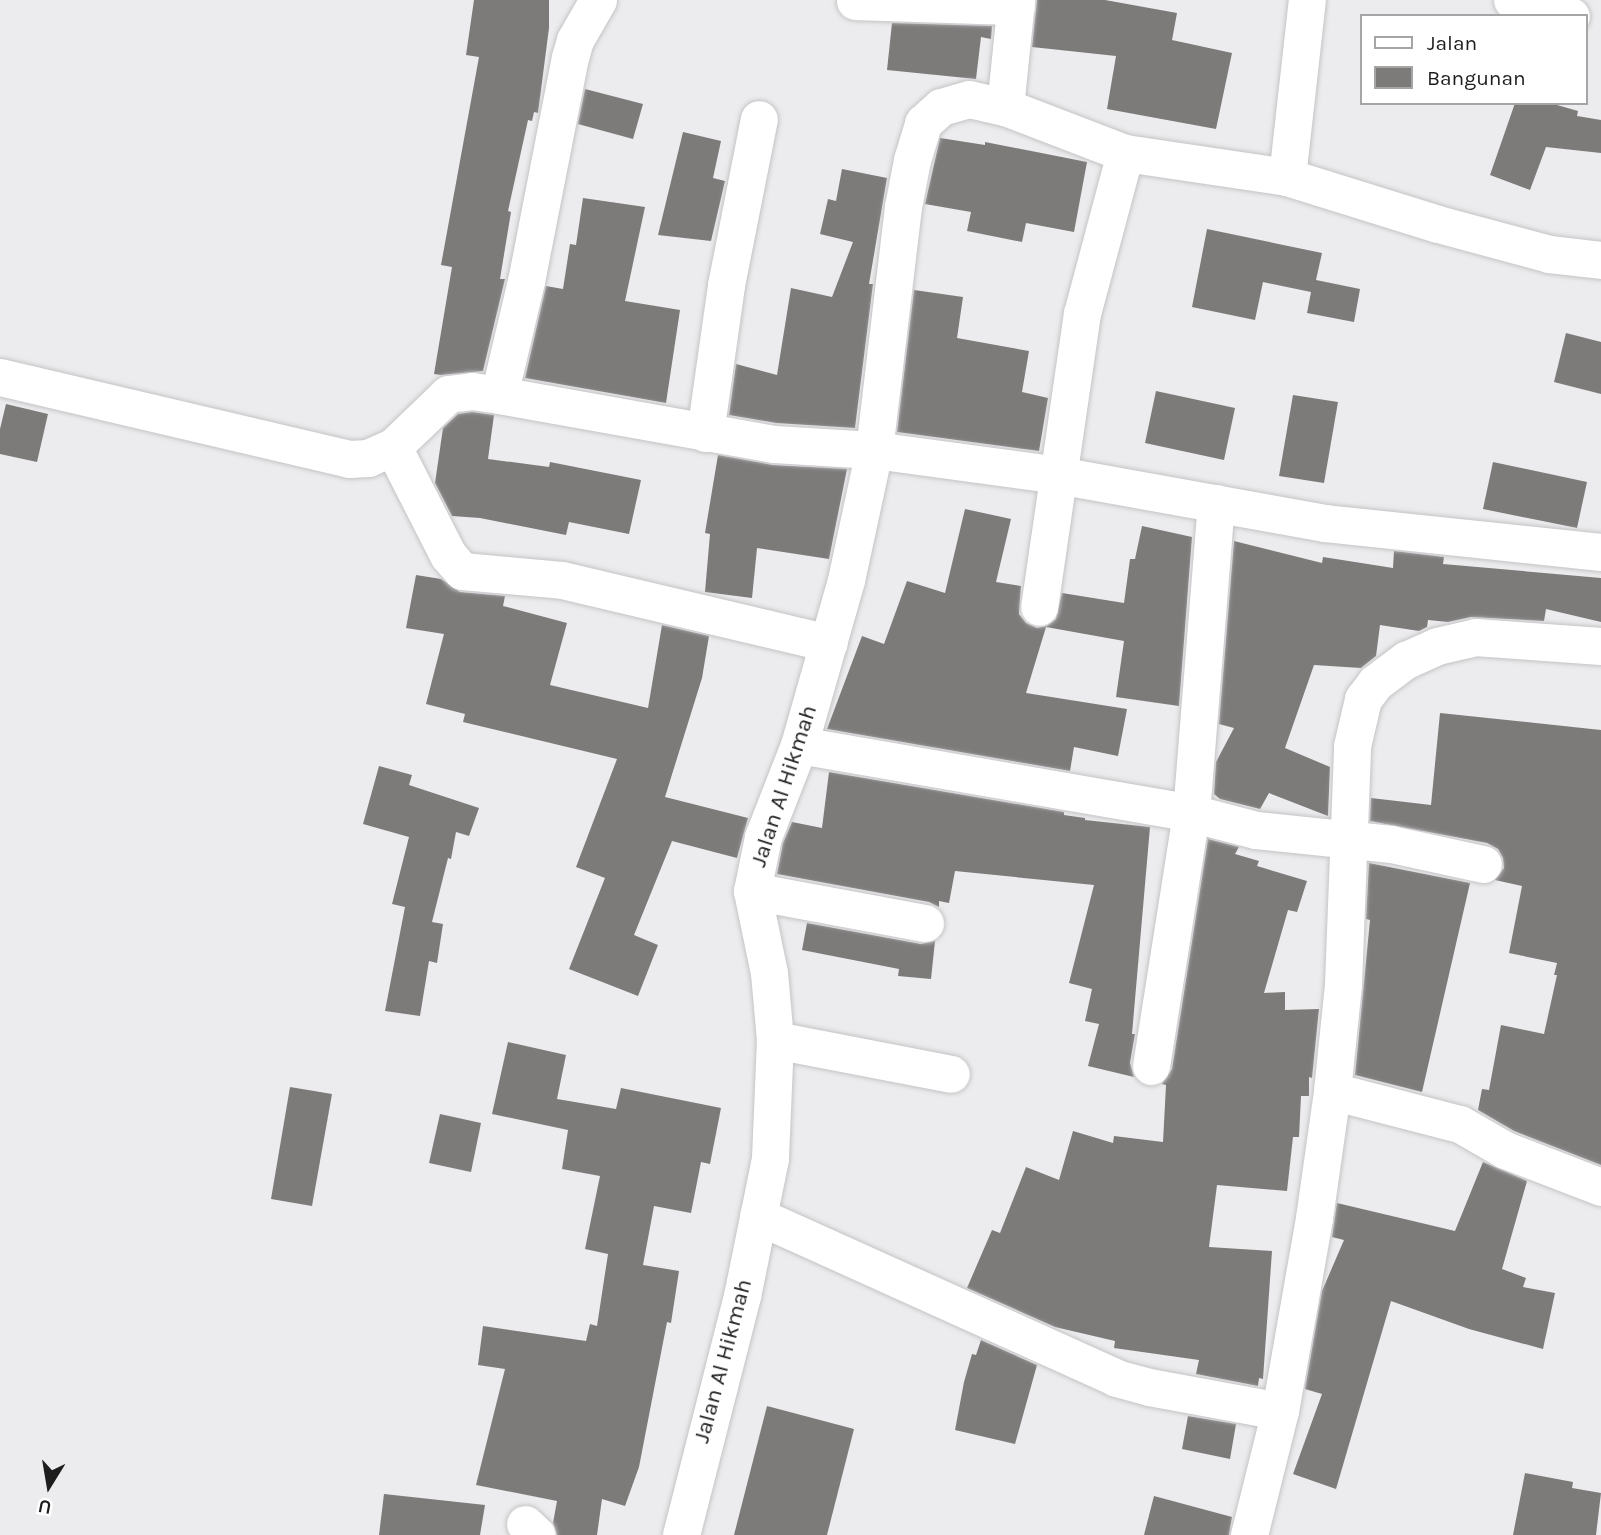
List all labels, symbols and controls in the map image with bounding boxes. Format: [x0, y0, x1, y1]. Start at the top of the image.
legend [1360, 14, 1587, 105]
text: Jalan [1427, 31, 1477, 55]
text: Bangunan [1427, 66, 1526, 90]
street label: Jalan Al Hikmah [745, 701, 823, 871]
street label: Jalan Al Hikmah [688, 1276, 758, 1446]
north arrow [14, 1451, 84, 1521]
text: U [36, 1495, 54, 1519]

